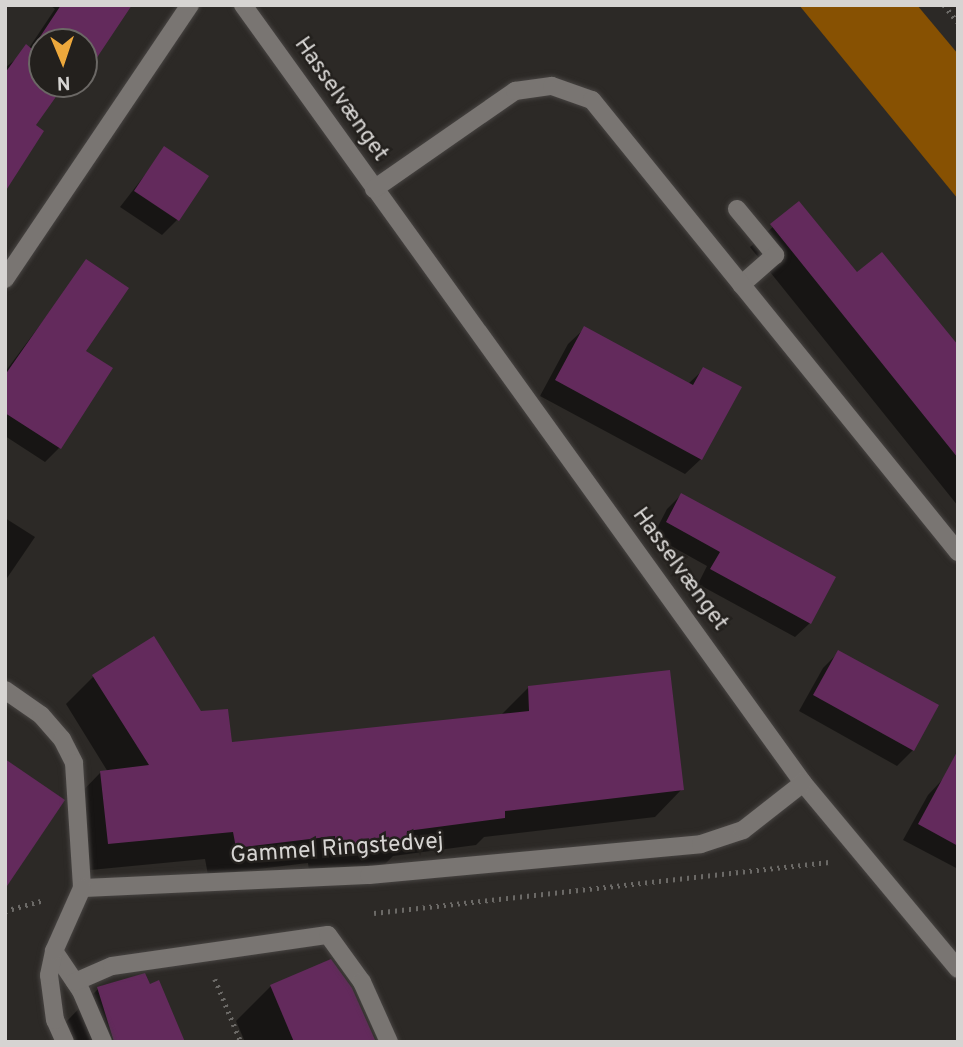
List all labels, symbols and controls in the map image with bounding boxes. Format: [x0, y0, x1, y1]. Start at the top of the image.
north arrow [28, 28, 98, 98]
street label: Hasselvænget [287, 33, 393, 167]
text: N [56, 70, 71, 94]
street label: Hasselvænget [625, 503, 733, 637]
street label: Gammel Ringstedvej [229, 829, 445, 871]

